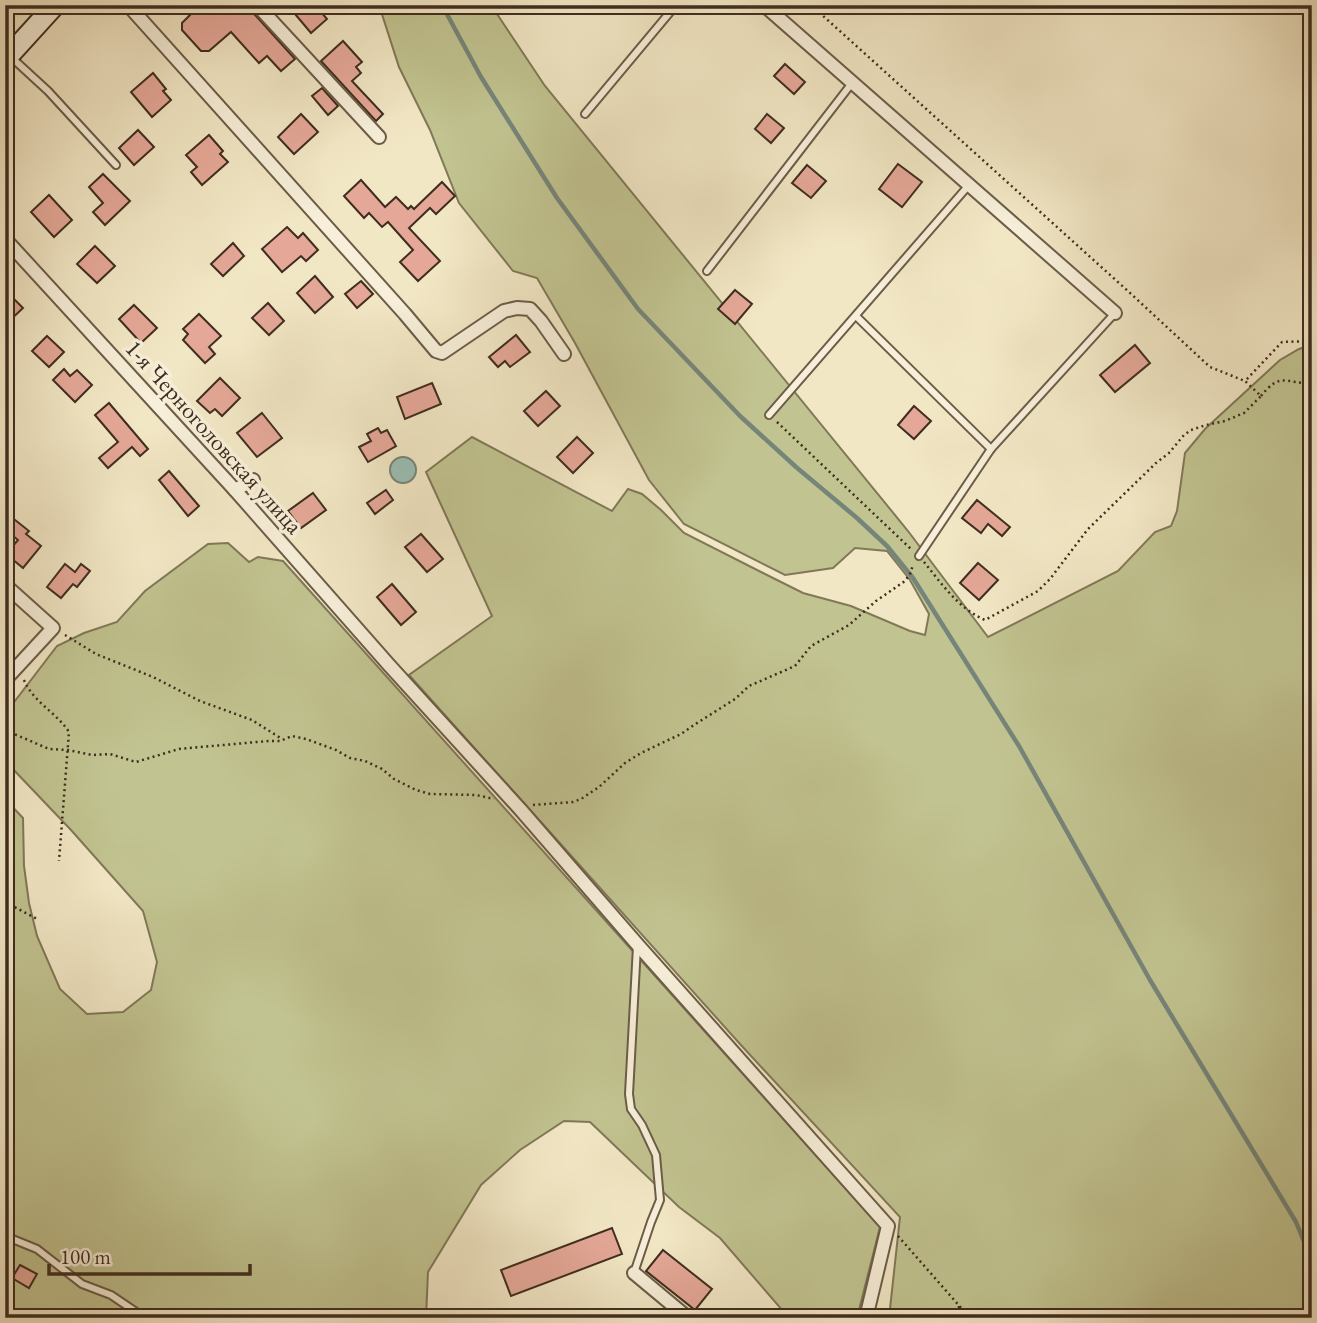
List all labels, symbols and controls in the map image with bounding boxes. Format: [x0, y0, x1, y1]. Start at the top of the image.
street label: 1-я Черноголовская улица [119, 333, 310, 541]
scale bar [49, 1232, 250, 1276]
text: 100 m [60, 1243, 111, 1270]

